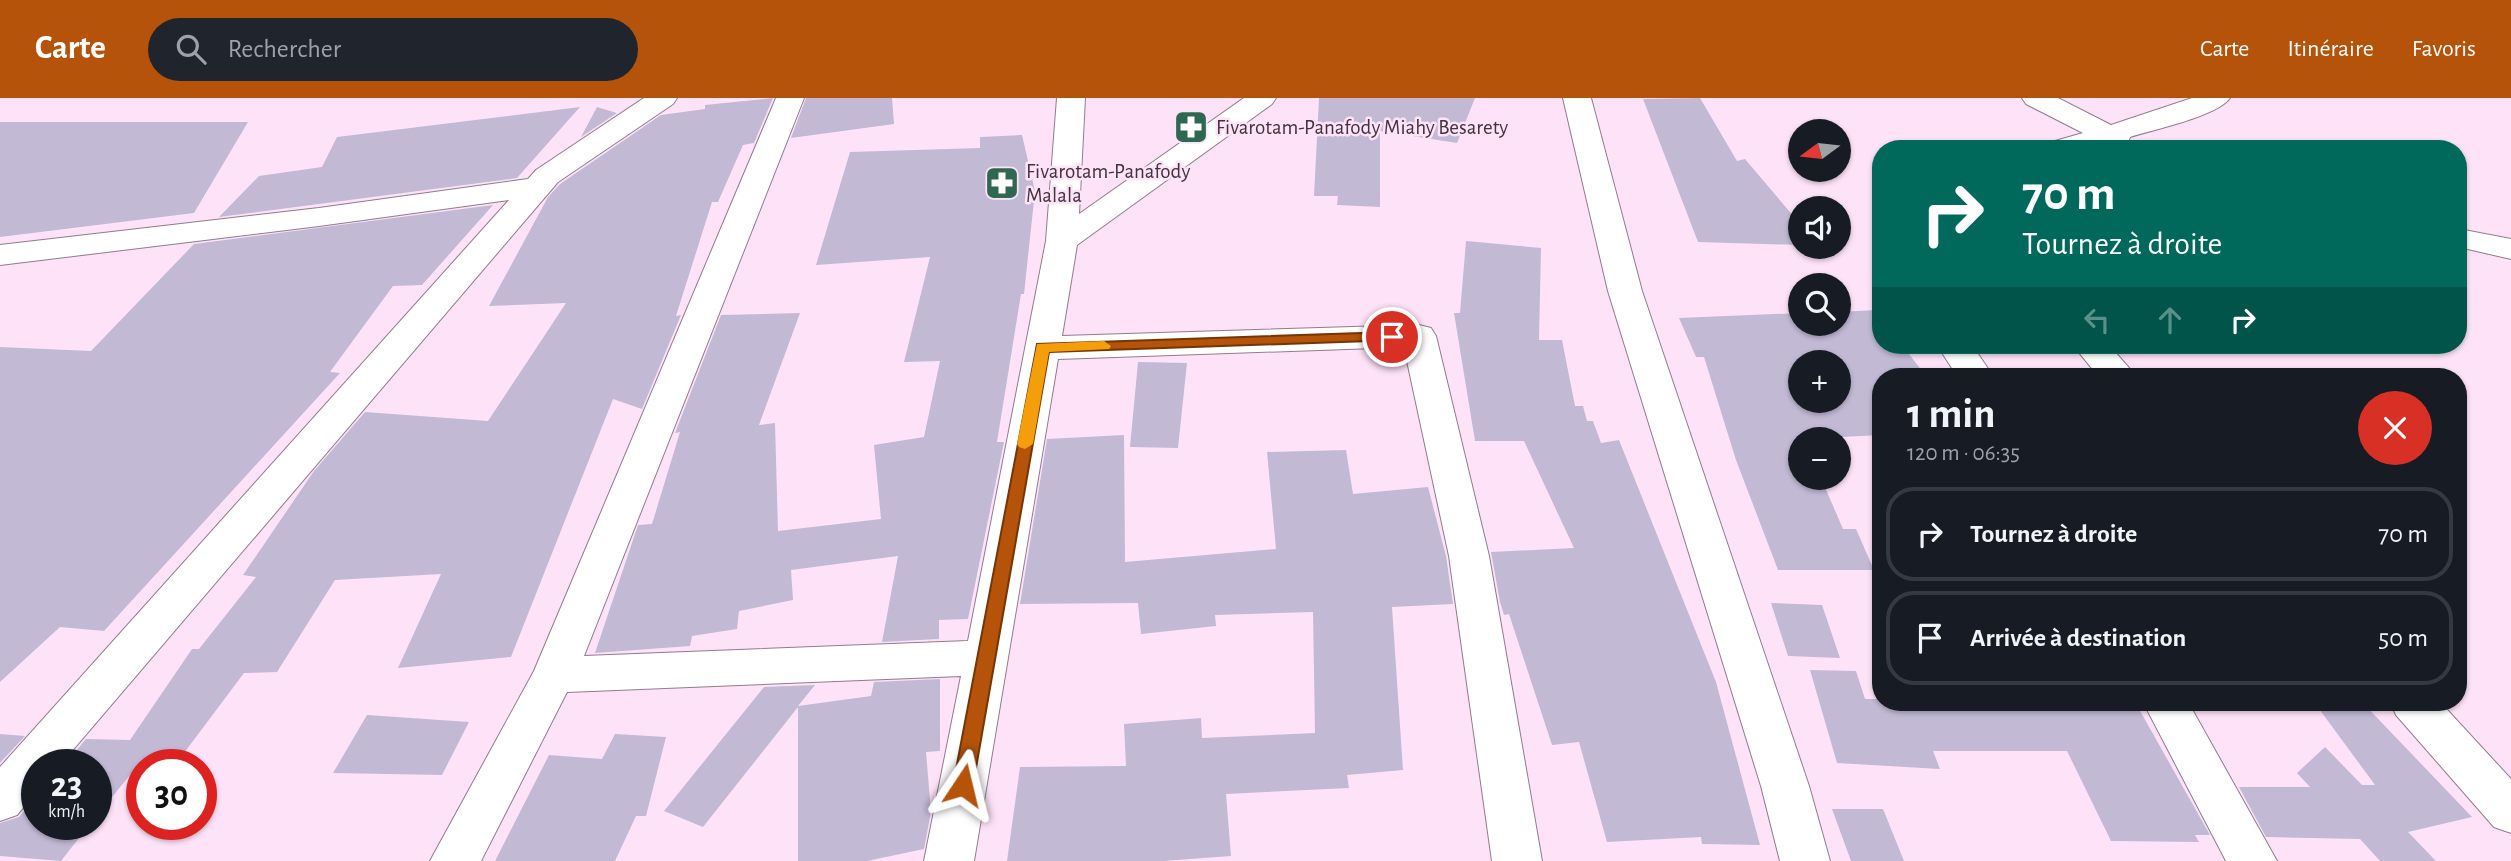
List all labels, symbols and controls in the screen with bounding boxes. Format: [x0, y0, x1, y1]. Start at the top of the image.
search box [148, 18, 638, 81]
icon: search [172, 30, 210, 68]
text: Carte [35, 32, 106, 65]
text: Rechercher [228, 36, 341, 62]
text: Carte [2200, 37, 2249, 61]
text: Itinéraire [2287, 37, 2374, 61]
text: Favoris [2412, 37, 2476, 61]
pharmacy icon: Fivarotam-Panafody Miahy Besarety [1172, 108, 1210, 146]
place label: Fivarotam-Panafody Miahy Besarety [1216, 117, 1508, 138]
north arrow [1788, 119, 1852, 182]
map controls [1788, 119, 1851, 490]
place label: Fivarotam-Panafody Malala [1026, 161, 1190, 206]
pharmacy icon: Fivarotam-Panafody Malala [983, 164, 1021, 202]
icon: right [1907, 168, 1998, 259]
text: 70 m [2022, 170, 2116, 219]
button: sound [1788, 196, 1851, 259]
text: Tournez à droite [2022, 228, 2222, 260]
button: search [1788, 273, 1851, 336]
icon: left [2078, 301, 2116, 339]
icon: ahead [2151, 301, 2189, 339]
icon: right [2224, 301, 2262, 339]
pin [1362, 307, 1422, 367]
icon: arrive [1373, 318, 1411, 356]
button: + [1788, 350, 1851, 413]
button: close [2358, 391, 2432, 465]
text: 1 min [1907, 393, 1996, 435]
button: − [1788, 427, 1851, 490]
text: 120 m · 06:35 [1907, 442, 2020, 465]
icon: right [1911, 515, 1949, 553]
text: Tournez à droite [1970, 521, 2137, 547]
text: 70 m [2378, 521, 2428, 547]
icon: arrive [1911, 619, 1949, 657]
text: Arrivée à destination [1970, 625, 2186, 651]
text: 50 m [2378, 625, 2428, 651]
position arrow [926, 748, 1000, 822]
speed limit sign: 30 [126, 749, 217, 840]
text: 23 [51, 768, 82, 803]
text: km/h [48, 803, 85, 821]

